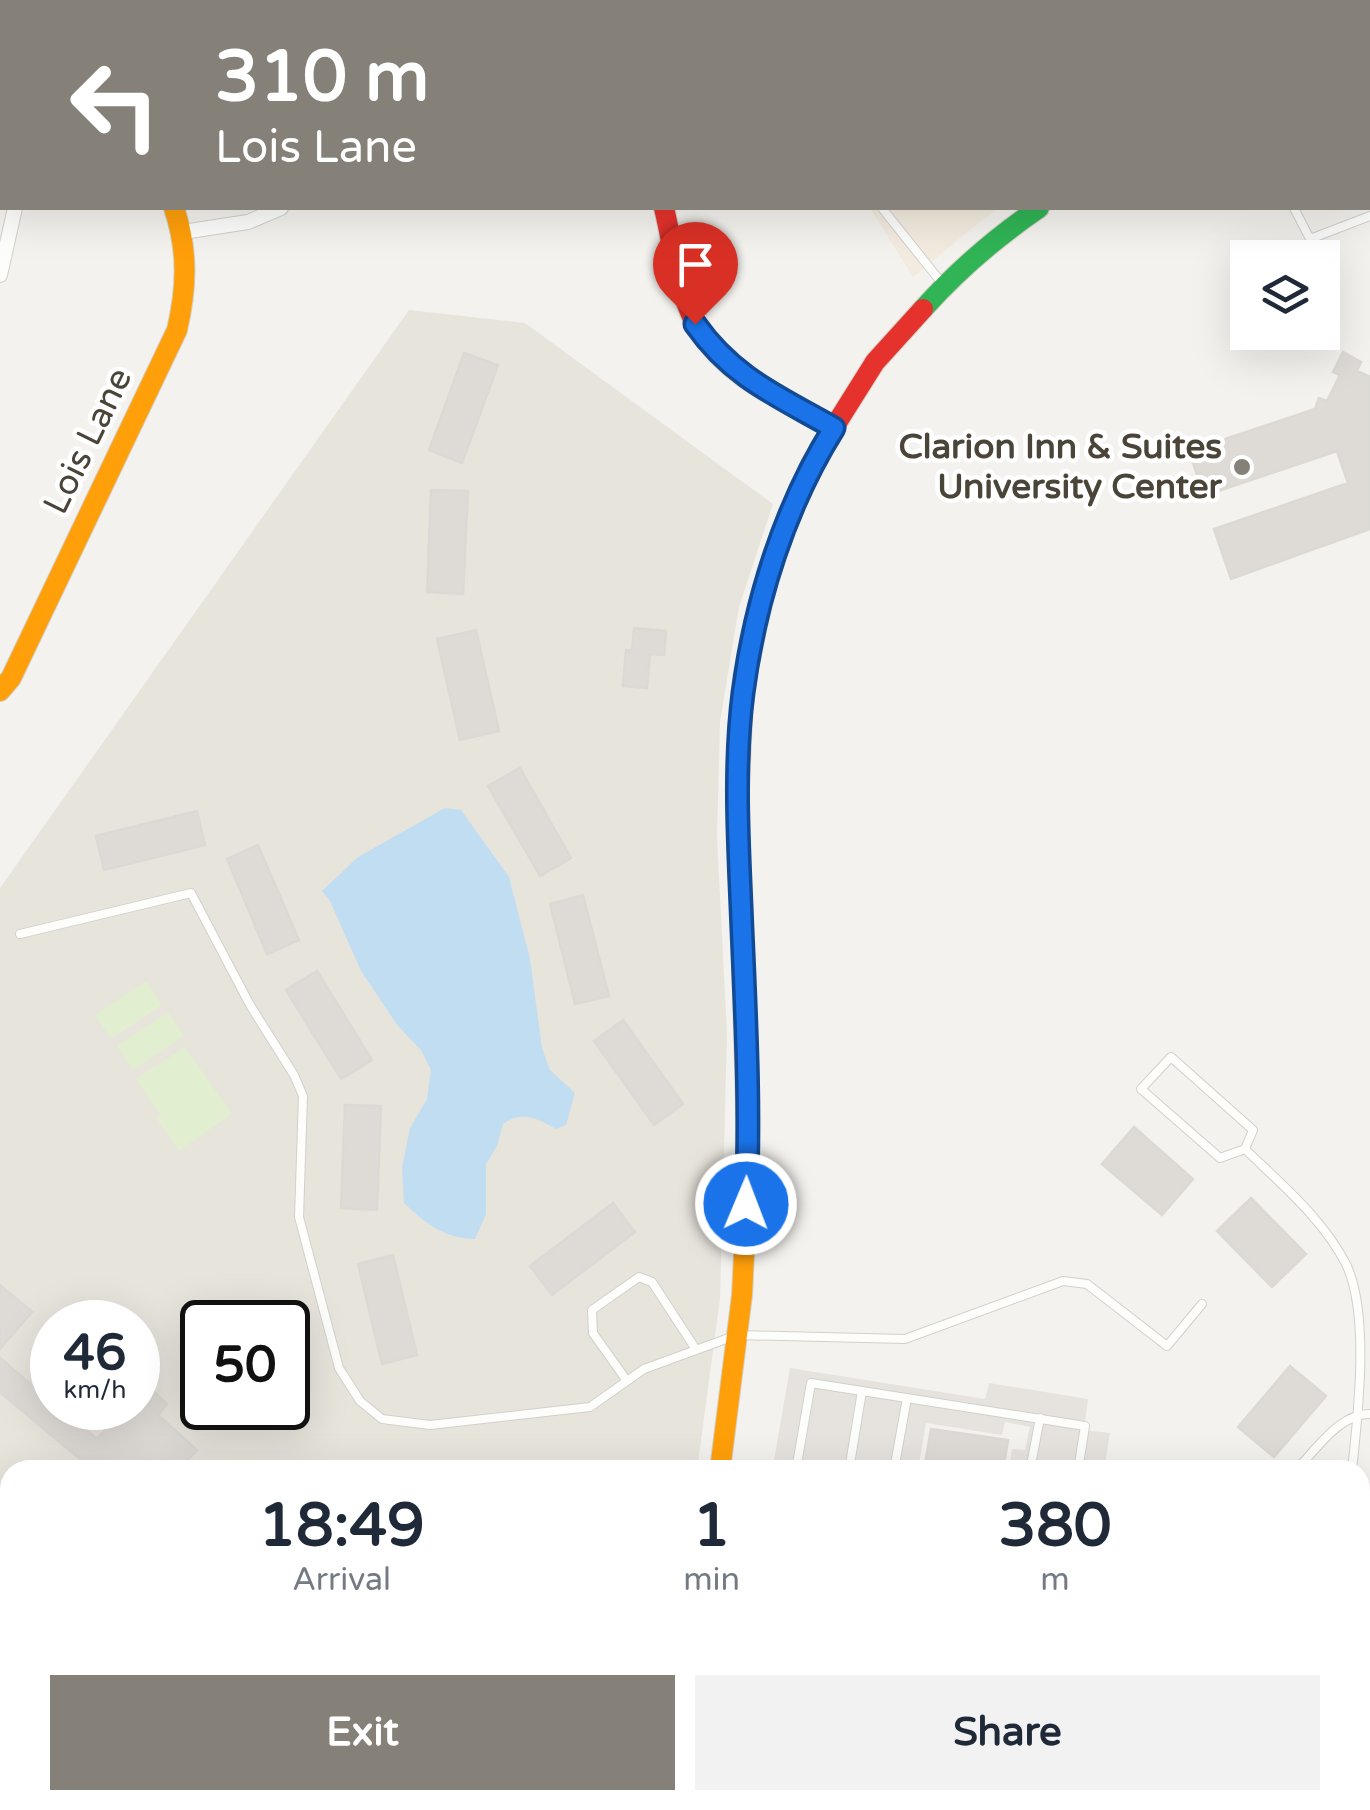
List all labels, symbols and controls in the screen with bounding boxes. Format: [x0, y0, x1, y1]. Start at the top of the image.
text: 310 m [215, 36, 429, 120]
icon: left [50, 40, 180, 170]
text: Lois Lane [215, 121, 417, 175]
pin [653, 222, 738, 325]
icon: arrive [668, 237, 723, 292]
map controls [1230, 240, 1340, 350]
button: layers [1230, 240, 1340, 350]
street label: Lois Lane [35, 361, 141, 521]
place label: Clarion Inn & Suites University Center [898, 426, 1223, 508]
marker: Clarion Inn & Suites University Center [1231, 456, 1253, 478]
position arrow [694, 1152, 798, 1256]
speed limit sign: 50 [180, 1300, 310, 1430]
text: 46 [64, 1323, 126, 1383]
text: km/h [64, 1375, 126, 1405]
text: 18:49 [258, 1490, 425, 1562]
text: 1 [693, 1490, 730, 1562]
text: 380 [998, 1490, 1112, 1562]
text: Arrival [292, 1561, 391, 1599]
text: min [683, 1561, 740, 1599]
text: m [1040, 1561, 1070, 1599]
button: Exit [50, 1675, 675, 1790]
button: Share [695, 1675, 1320, 1790]

